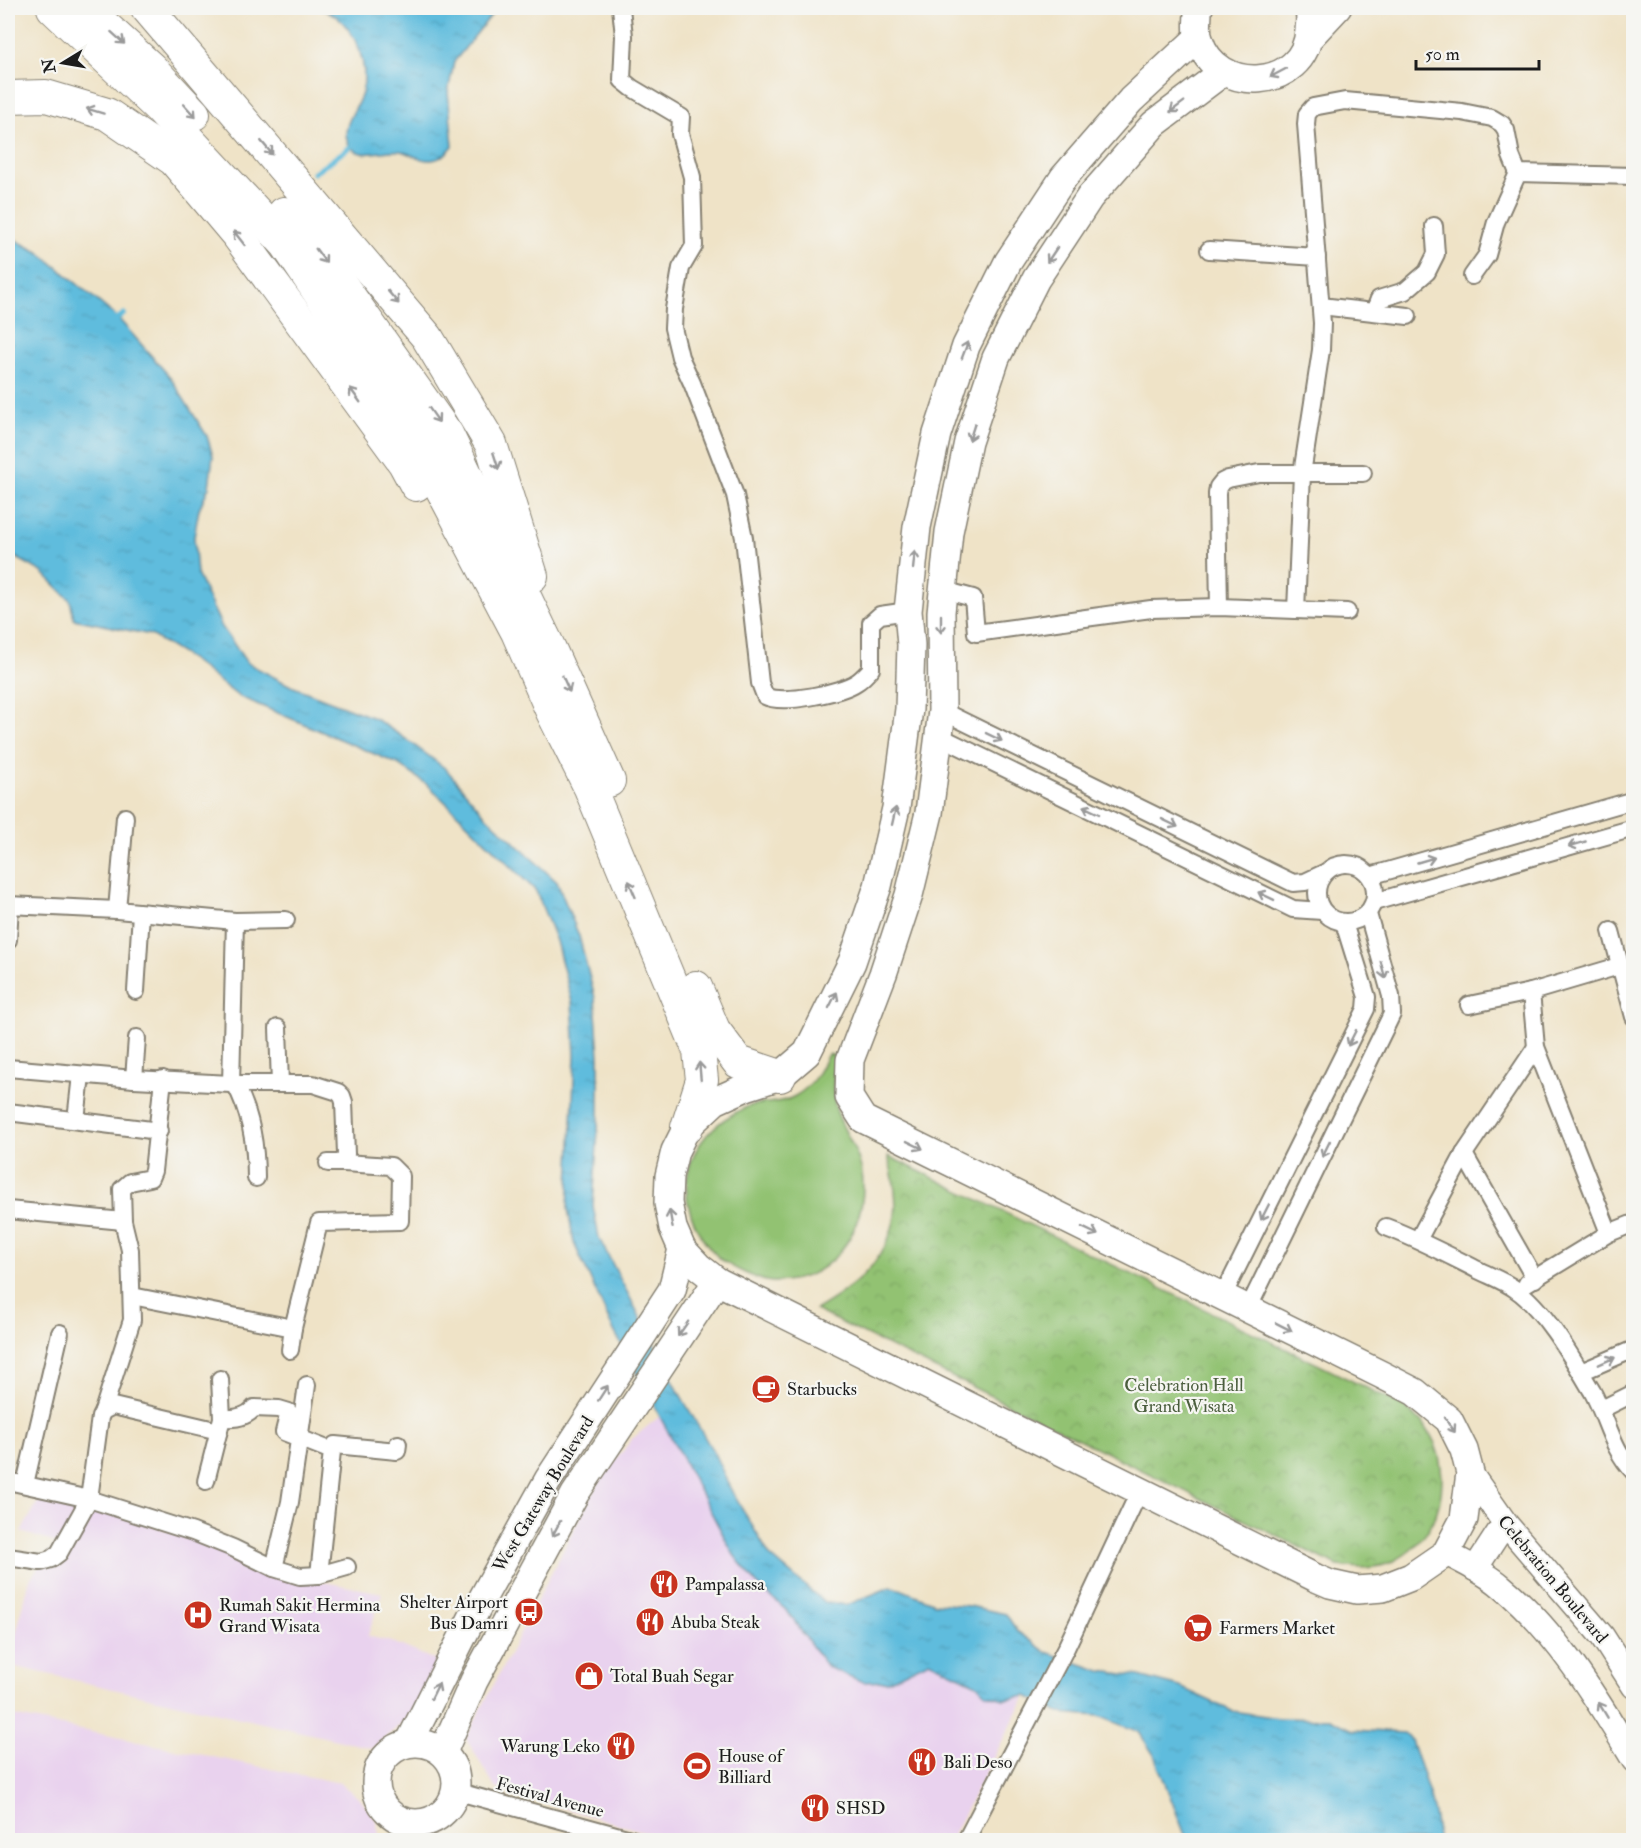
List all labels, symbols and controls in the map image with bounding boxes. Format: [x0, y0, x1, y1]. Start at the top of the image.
one-way arrow [110, 30, 125, 44]
north arrow [33, 33, 93, 93]
scale bar [1416, 33, 1539, 71]
text: 50 m [1425, 43, 1460, 66]
text: N [38, 56, 61, 76]
one-way arrow [1270, 67, 1287, 79]
one-way arrow [1169, 101, 1185, 113]
one-way arrow [183, 103, 197, 118]
one-way arrow [86, 105, 105, 116]
one-way arrow [260, 140, 273, 156]
one-way arrow [233, 230, 246, 246]
one-way arrow [315, 247, 327, 263]
one-way arrow [1045, 247, 1058, 264]
one-way arrow [386, 289, 399, 305]
one-way arrow [960, 342, 971, 360]
one-way arrow [349, 388, 361, 404]
one-way arrow [428, 406, 440, 422]
one-way arrow [965, 422, 976, 441]
one-way arrow [492, 451, 503, 470]
one-way arrow [908, 550, 919, 570]
one-way arrow [935, 614, 947, 634]
one-way arrow [560, 674, 572, 692]
one-way arrow [985, 732, 1003, 743]
one-way arrow [1082, 804, 1100, 816]
one-way arrow [889, 807, 901, 826]
one-way arrow [1160, 817, 1178, 829]
one-way arrow [1568, 839, 1587, 850]
one-way arrow [1416, 854, 1435, 865]
one-way arrow [626, 880, 637, 899]
one-way arrow [1258, 890, 1276, 901]
one-way arrow [1378, 960, 1390, 979]
one-way arrow [828, 992, 839, 1010]
one-way arrow [1346, 1028, 1357, 1046]
one-way arrow [695, 1061, 706, 1081]
one-way arrow [1320, 1139, 1332, 1157]
one-way arrow [906, 1140, 924, 1152]
one-way arrow [1258, 1203, 1270, 1221]
one-way arrow [665, 1209, 676, 1229]
one-way arrow [1081, 1226, 1099, 1237]
one-way arrow [677, 1320, 689, 1337]
one-way arrow [1275, 1321, 1292, 1333]
one-way arrow [1598, 1355, 1616, 1366]
cafe icon: Starbucks [750, 1373, 782, 1405]
park label: Celebration Hall Grand Wisata [1124, 1374, 1244, 1418]
place label: Starbucks [787, 1378, 857, 1401]
one-way arrow [597, 1386, 609, 1402]
street label: West Gateway Boulevard [487, 1412, 599, 1577]
one-way arrow [1444, 1417, 1456, 1433]
street label: Celebration Boulevard [1492, 1511, 1613, 1648]
one-way arrow [550, 1519, 561, 1537]
restaurant icon: Pampalassa [648, 1568, 680, 1600]
place label: Pampalassa [685, 1573, 765, 1596]
place label: Shelter Airport Bus Damri [399, 1591, 508, 1635]
place label: Rumah Sakit Hermina Grand Wisata [219, 1594, 381, 1638]
bus stop icon: Shelter Airport Bus Damri [513, 1596, 545, 1628]
hospital icon: Rumah Sakit Hermina Grand Wisata [182, 1599, 214, 1631]
restaurant icon: Abuba Steak [634, 1606, 666, 1638]
place label: Abuba Steak [670, 1611, 760, 1634]
supermarket icon: Farmers Market [1182, 1612, 1214, 1644]
place label: Farmers Market [1219, 1617, 1335, 1640]
shop icon: Total Buah Segar [573, 1660, 605, 1692]
place label: Total Buah Segar [610, 1665, 734, 1688]
one-way arrow [429, 1682, 441, 1700]
one-way arrow [1597, 1702, 1609, 1719]
restaurant icon: Warung Leko [605, 1730, 637, 1762]
place label: Warung Leko [499, 1735, 600, 1758]
place label: House of Billiard [718, 1745, 786, 1789]
restaurant icon: Bali Deso [906, 1746, 938, 1778]
sports icon: House of Billiard [681, 1750, 713, 1782]
place label: Bali Deso [943, 1751, 1013, 1774]
street label: Festival Avenue [493, 1772, 607, 1823]
restaurant icon: SHSD [799, 1792, 831, 1824]
place label: SHSD [836, 1797, 885, 1820]

